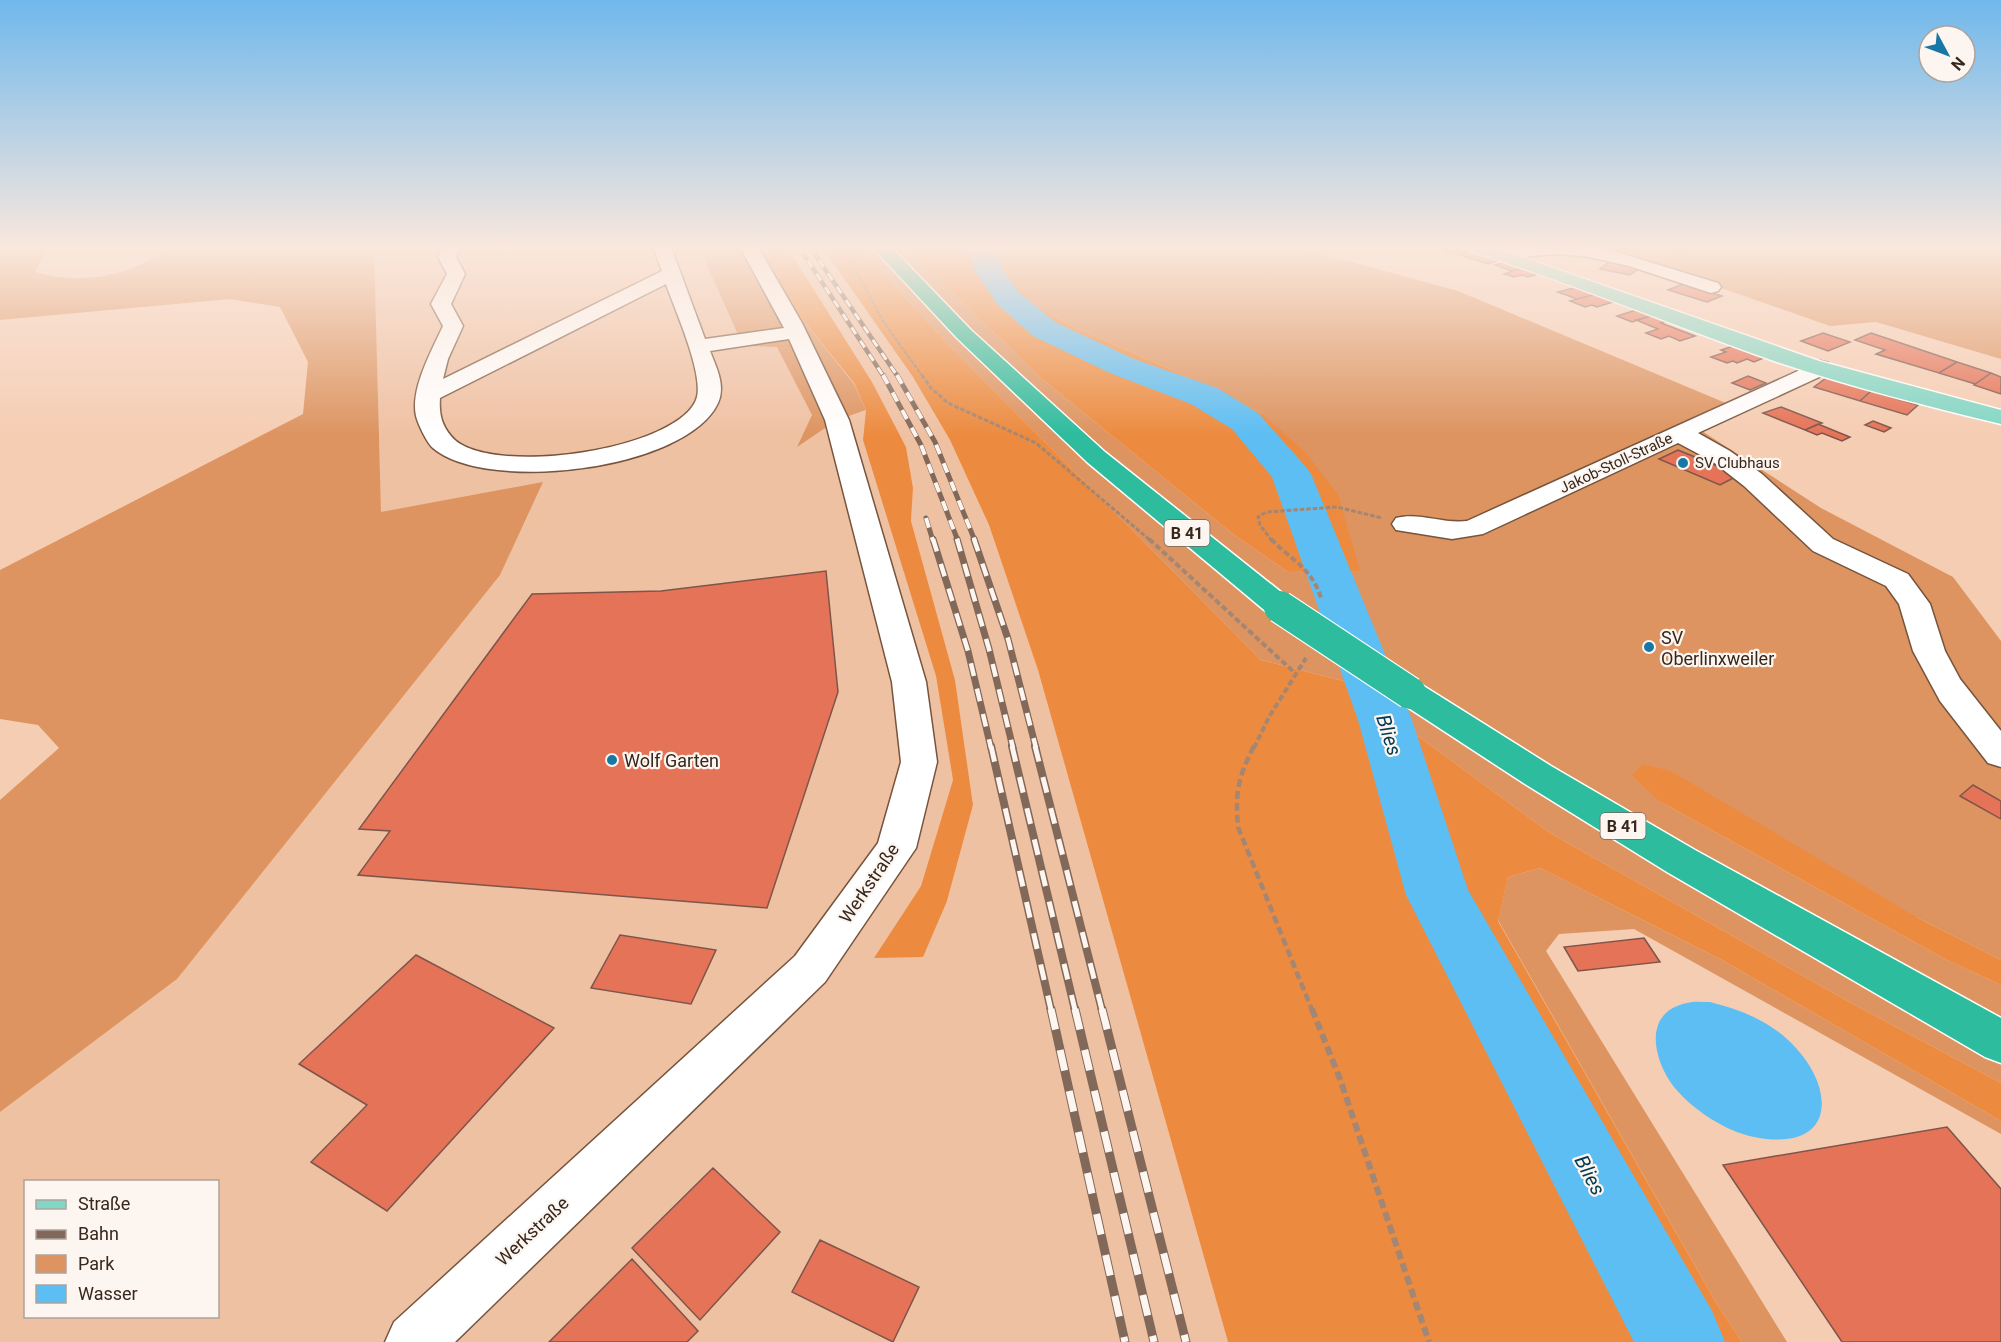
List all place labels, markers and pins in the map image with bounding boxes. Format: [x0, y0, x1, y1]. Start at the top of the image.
place label: SV Clubhaus [1695, 454, 1780, 472]
marker: SV Clubhaus [1676, 456, 1690, 470]
place label: SV Oberlinxweiler [1661, 627, 1774, 669]
marker: SV Oberlinxweiler [1642, 640, 1656, 654]
place label: Wolf Garten [624, 750, 719, 771]
marker: Wolf Garten [605, 753, 619, 767]

